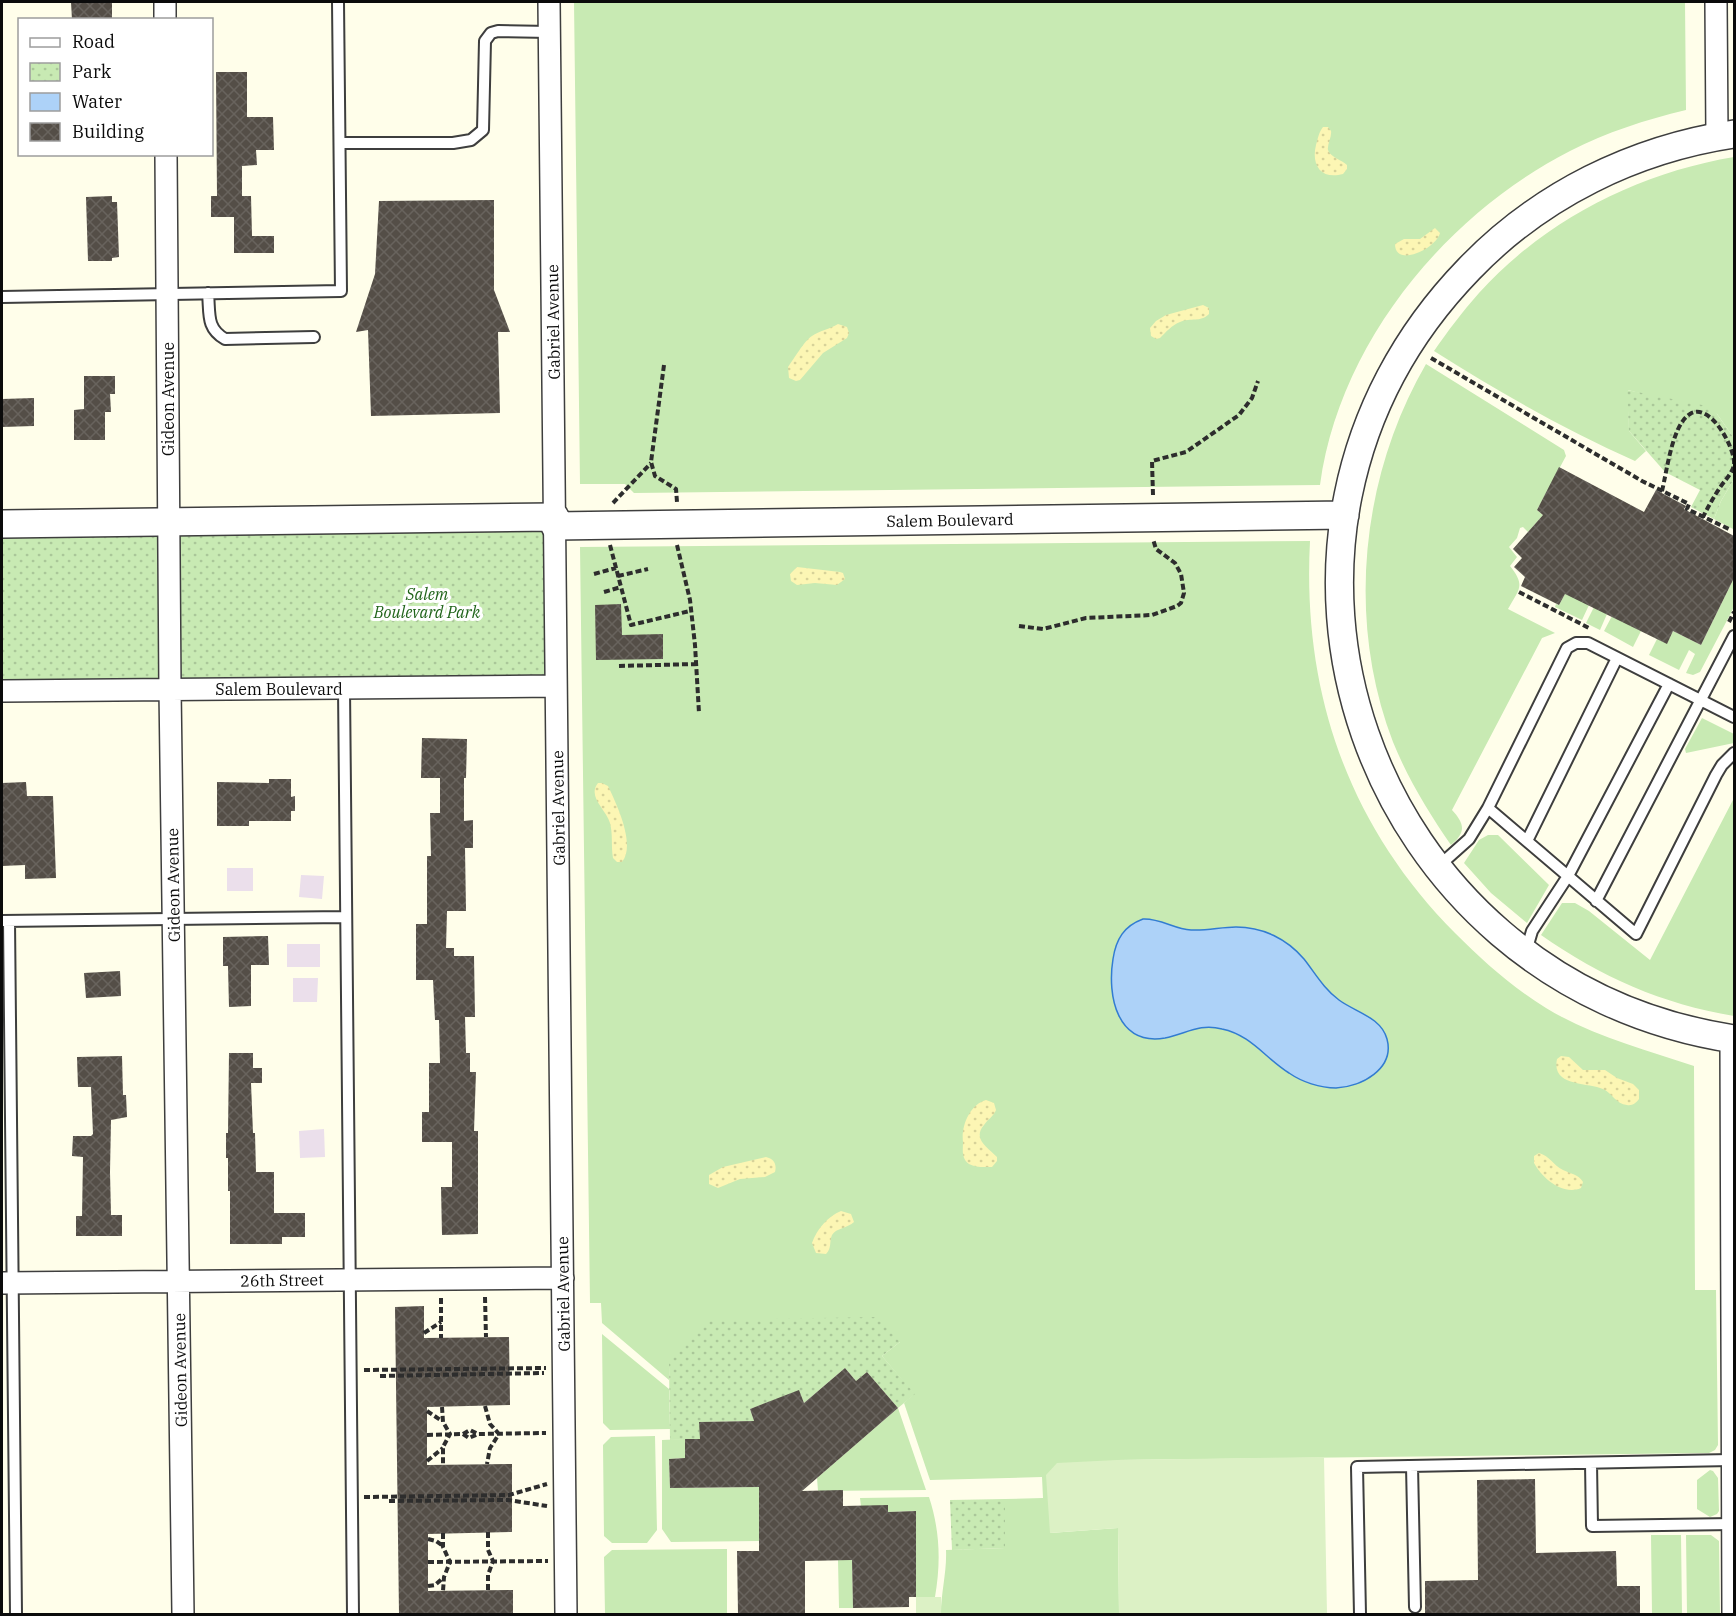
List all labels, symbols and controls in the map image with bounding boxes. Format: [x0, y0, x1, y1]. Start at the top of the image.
legend [18, 18, 213, 156]
text: Road [72, 30, 115, 53]
text: Park [72, 60, 112, 83]
text: Water [72, 90, 122, 113]
text: Building [72, 120, 144, 143]
street label: Gabriel Avenue [542, 264, 564, 380]
street label: Gideon Avenue [158, 342, 178, 456]
street label: Salem Boulevard [886, 509, 1014, 531]
park label: Salem Boulevard Park [373, 584, 481, 622]
street label: Salem Boulevard [215, 679, 343, 699]
street label: Gabriel Avenue [547, 750, 569, 866]
street label: Gideon Avenue [162, 828, 184, 942]
street label: Gabriel Avenue [552, 1236, 574, 1352]
street label: 26th Street [240, 1269, 324, 1291]
street label: Gideon Avenue [169, 1313, 191, 1427]

